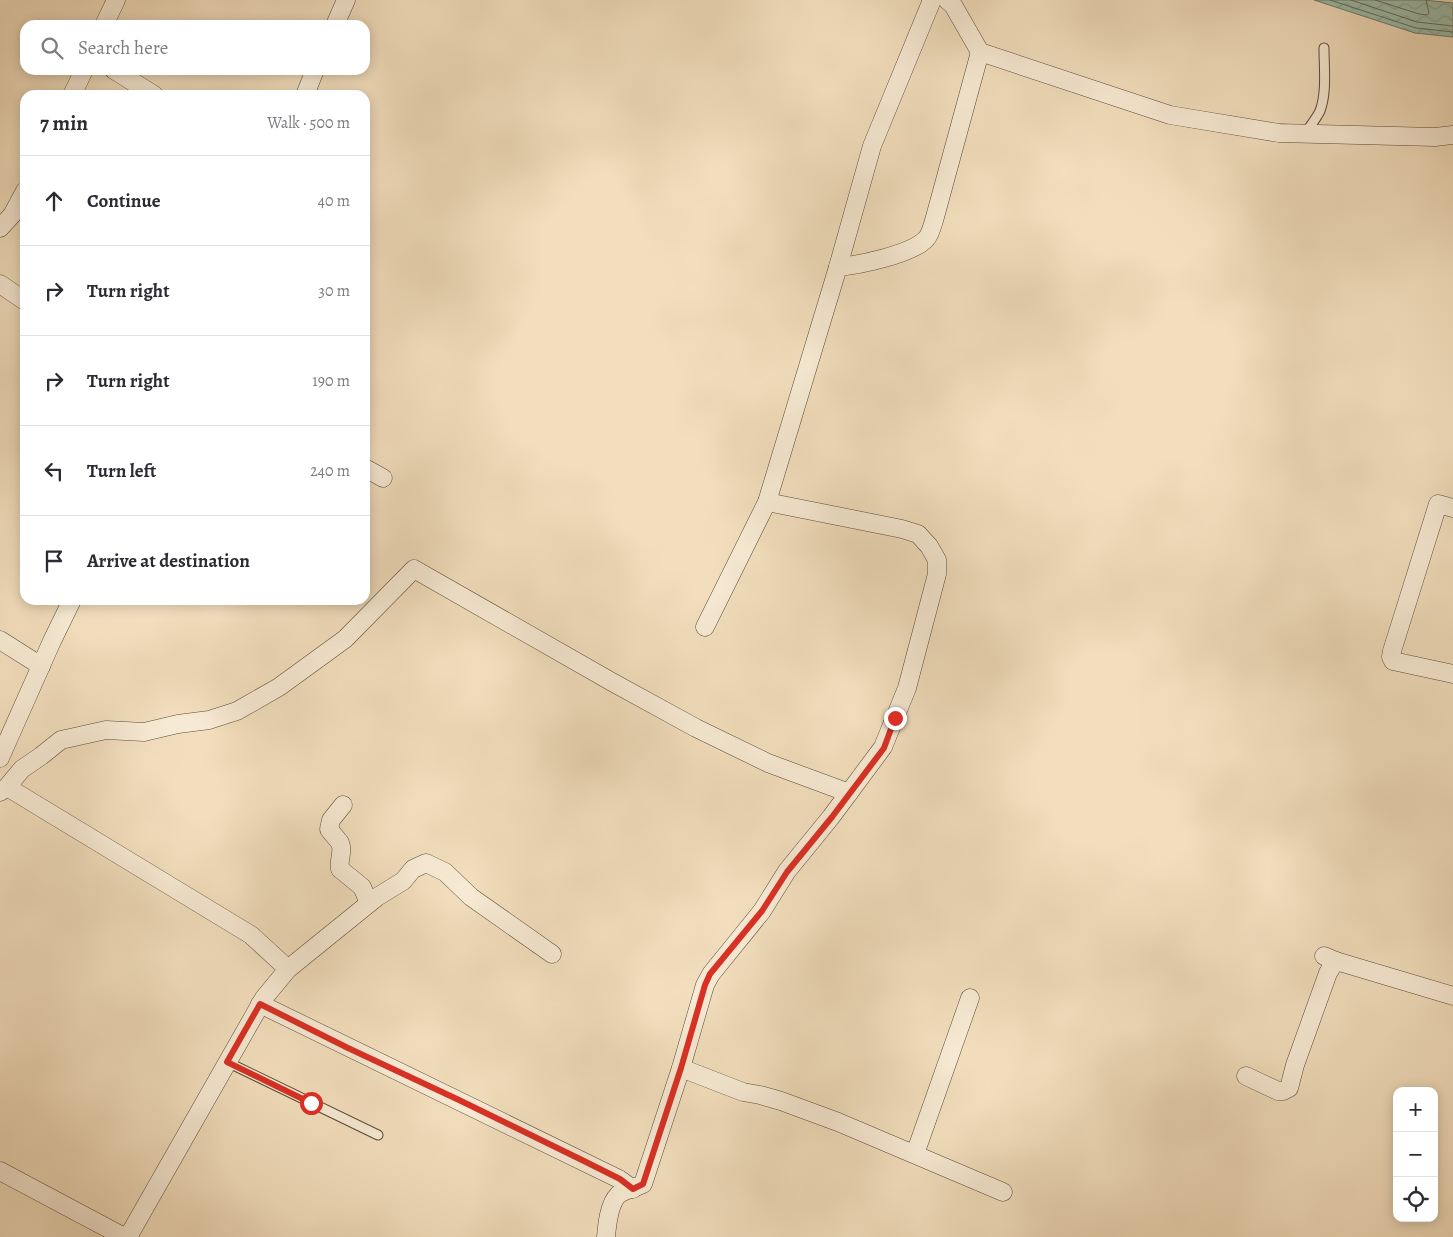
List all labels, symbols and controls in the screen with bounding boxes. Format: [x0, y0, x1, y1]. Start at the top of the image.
search box [20, 20, 370, 75]
icon: search [38, 34, 66, 62]
text: Search here [78, 35, 168, 61]
text: 7 min [40, 109, 88, 137]
text: Walk · 500 m [267, 112, 350, 134]
icon: ahead [40, 187, 68, 215]
text: Continue [87, 188, 161, 214]
text: 40 m [318, 190, 350, 212]
icon: right [40, 277, 68, 305]
text: Turn right [87, 278, 169, 304]
text: 30 m [318, 280, 350, 302]
icon: right [40, 367, 68, 395]
text: Turn right [87, 368, 169, 394]
text: 190 m [312, 370, 350, 392]
icon: left [40, 457, 68, 485]
text: Turn left [87, 458, 156, 484]
text: 240 m [310, 460, 350, 482]
icon: arrive [40, 547, 68, 575]
text: Arrive at destination [87, 548, 250, 574]
route end [884, 707, 907, 730]
map controls [1393, 1087, 1438, 1222]
button: + [1393, 1087, 1438, 1132]
route start [300, 1092, 323, 1115]
button: − [1393, 1132, 1438, 1177]
button: locate [1393, 1177, 1438, 1222]

